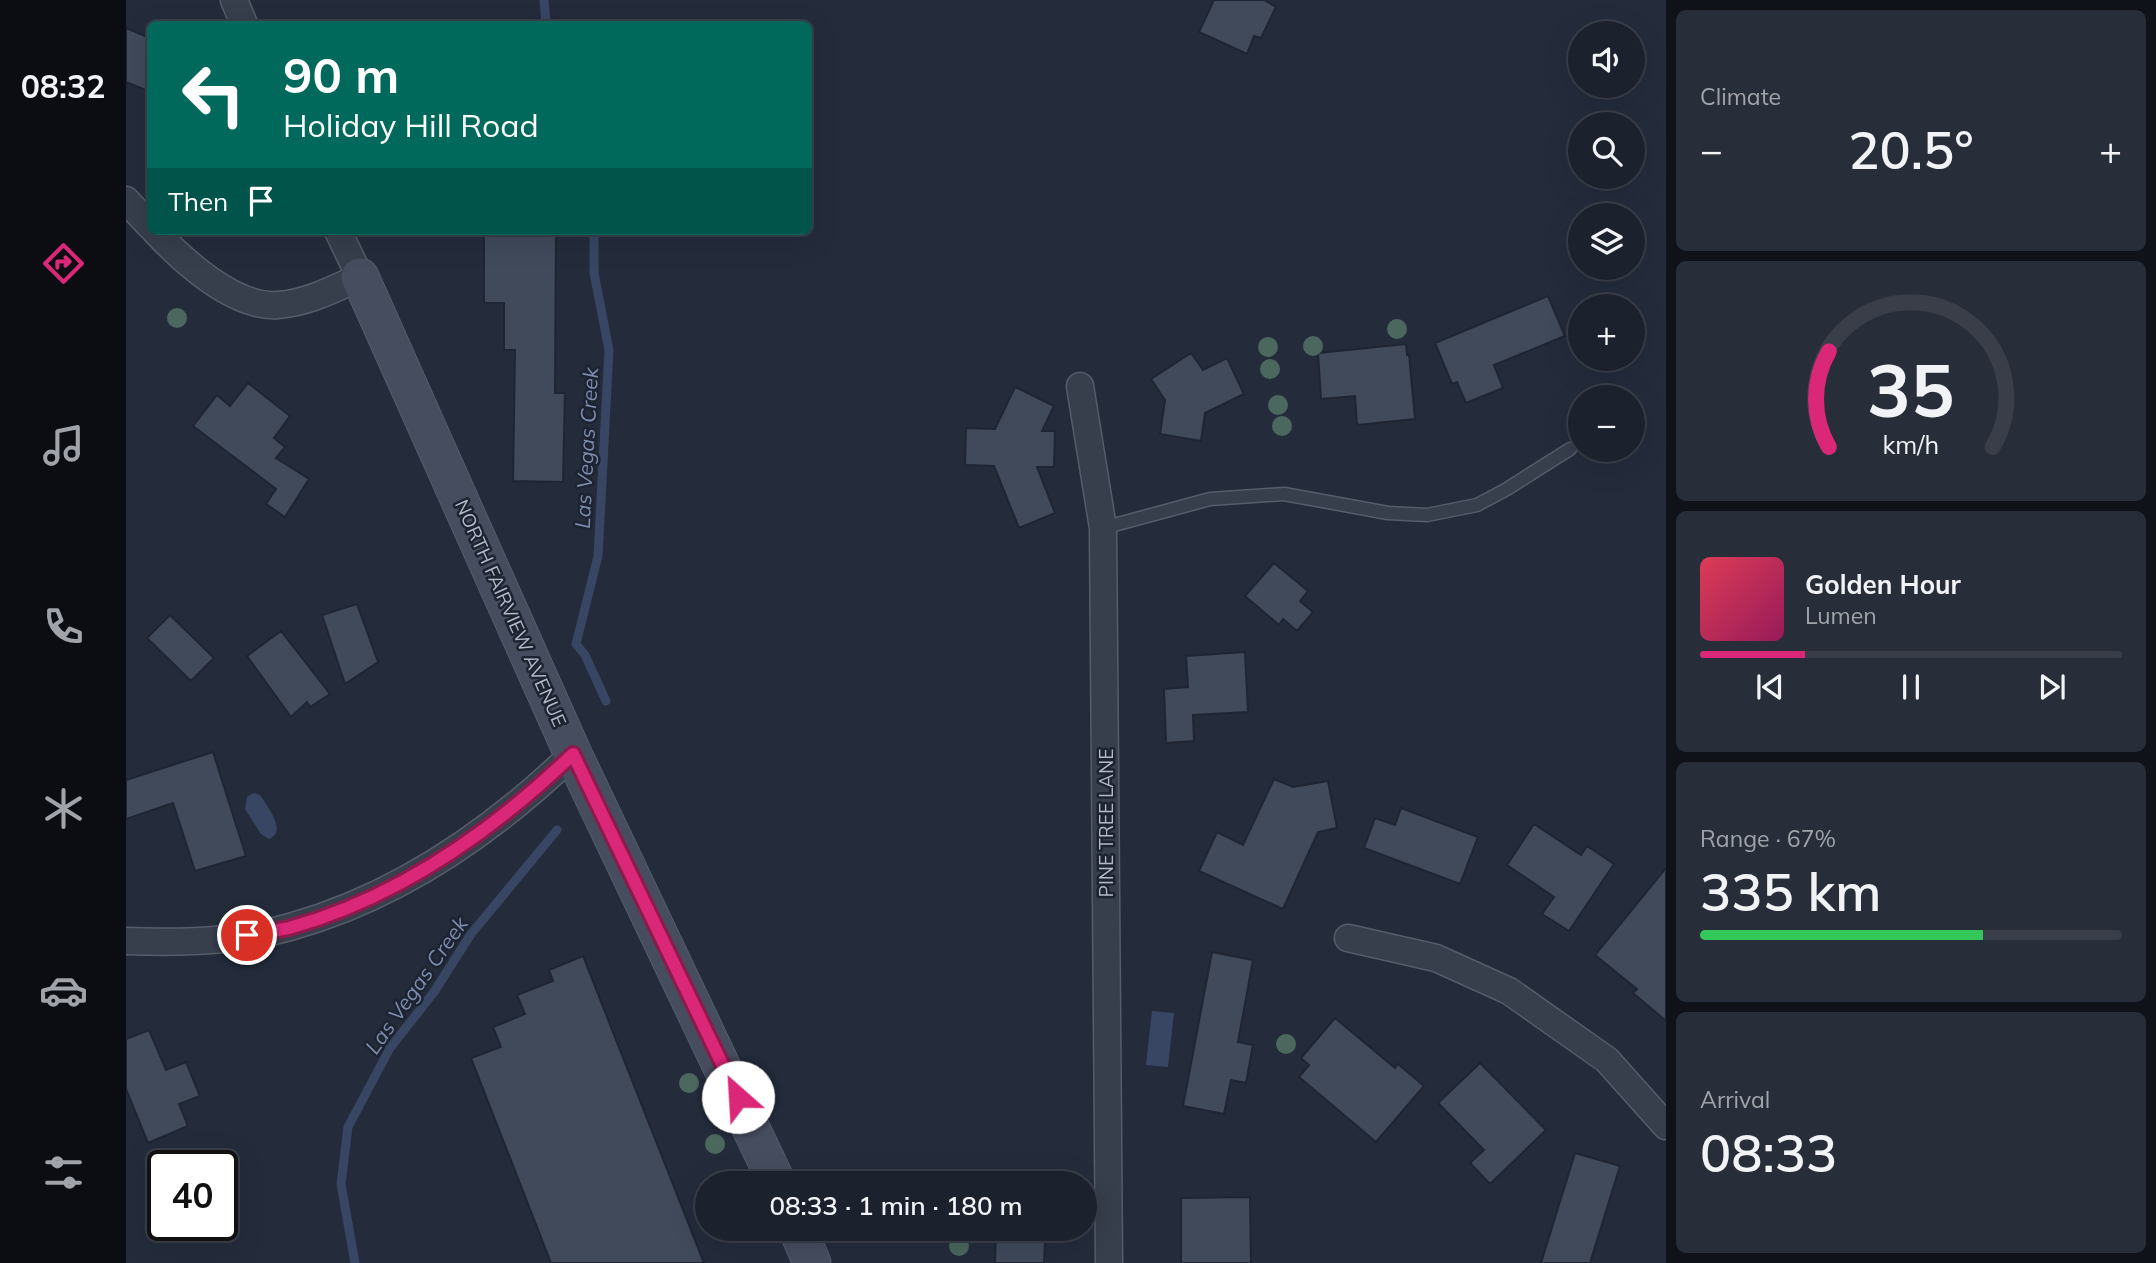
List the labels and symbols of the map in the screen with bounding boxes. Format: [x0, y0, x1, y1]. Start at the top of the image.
water label: Las Vegas Creek [569, 366, 603, 529]
street label: NORTH FAIRVIEW AVENUE [450, 496, 572, 730]
street label: PINE TREE LANE [1094, 749, 1118, 897]
pin [217, 905, 277, 965]
water label: Las Vegas Creek [359, 910, 474, 1059]
position arrow [701, 1060, 775, 1134]
speed limit sign: 40 [147, 1150, 238, 1241]

